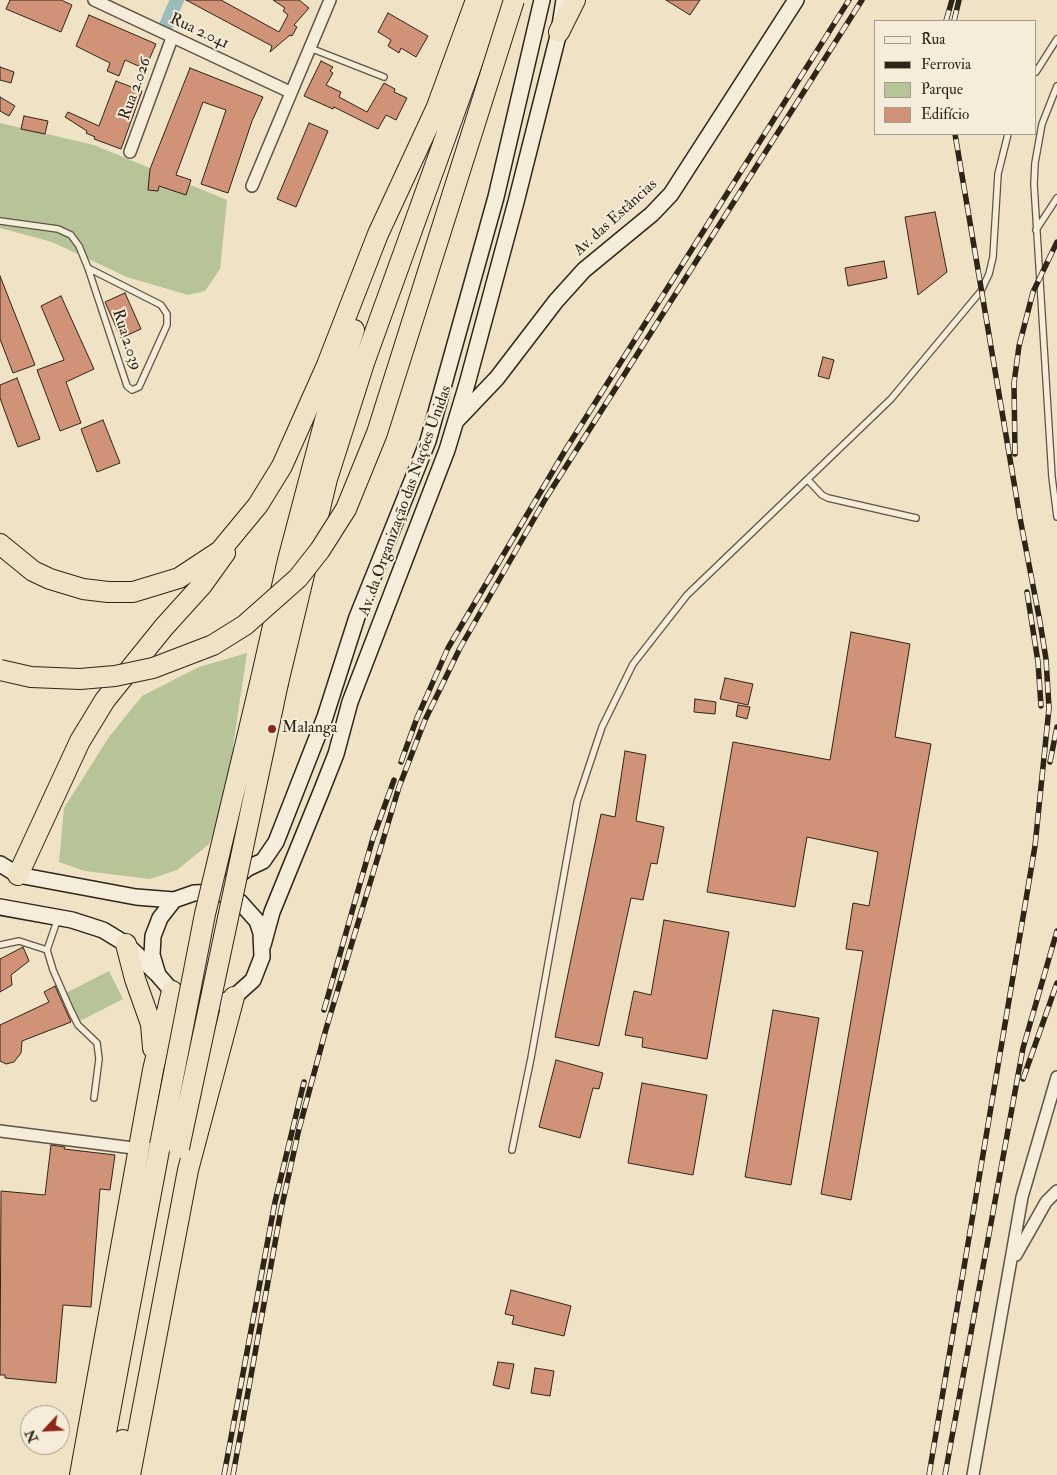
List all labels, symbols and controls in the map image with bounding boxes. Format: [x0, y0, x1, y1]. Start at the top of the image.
street label: Rua 2.041 [166, 10, 232, 54]
legend [874, 20, 1037, 135]
text: Rua [921, 30, 946, 49]
street label: Rua 2.026 [116, 55, 156, 123]
text: Ferrovia [921, 55, 971, 74]
text: Parque [921, 80, 963, 99]
text: Edifício [921, 105, 969, 124]
street label: Av. das Estâncias [570, 175, 662, 261]
street label: Rua 2.039 [107, 307, 145, 373]
street label: Av. da Organização das Nações Unidas [355, 383, 457, 619]
place label: Malanga [282, 719, 337, 739]
marker: Malanga [266, 723, 278, 735]
north arrow [20, 1405, 70, 1455]
text: N [22, 1427, 42, 1445]

